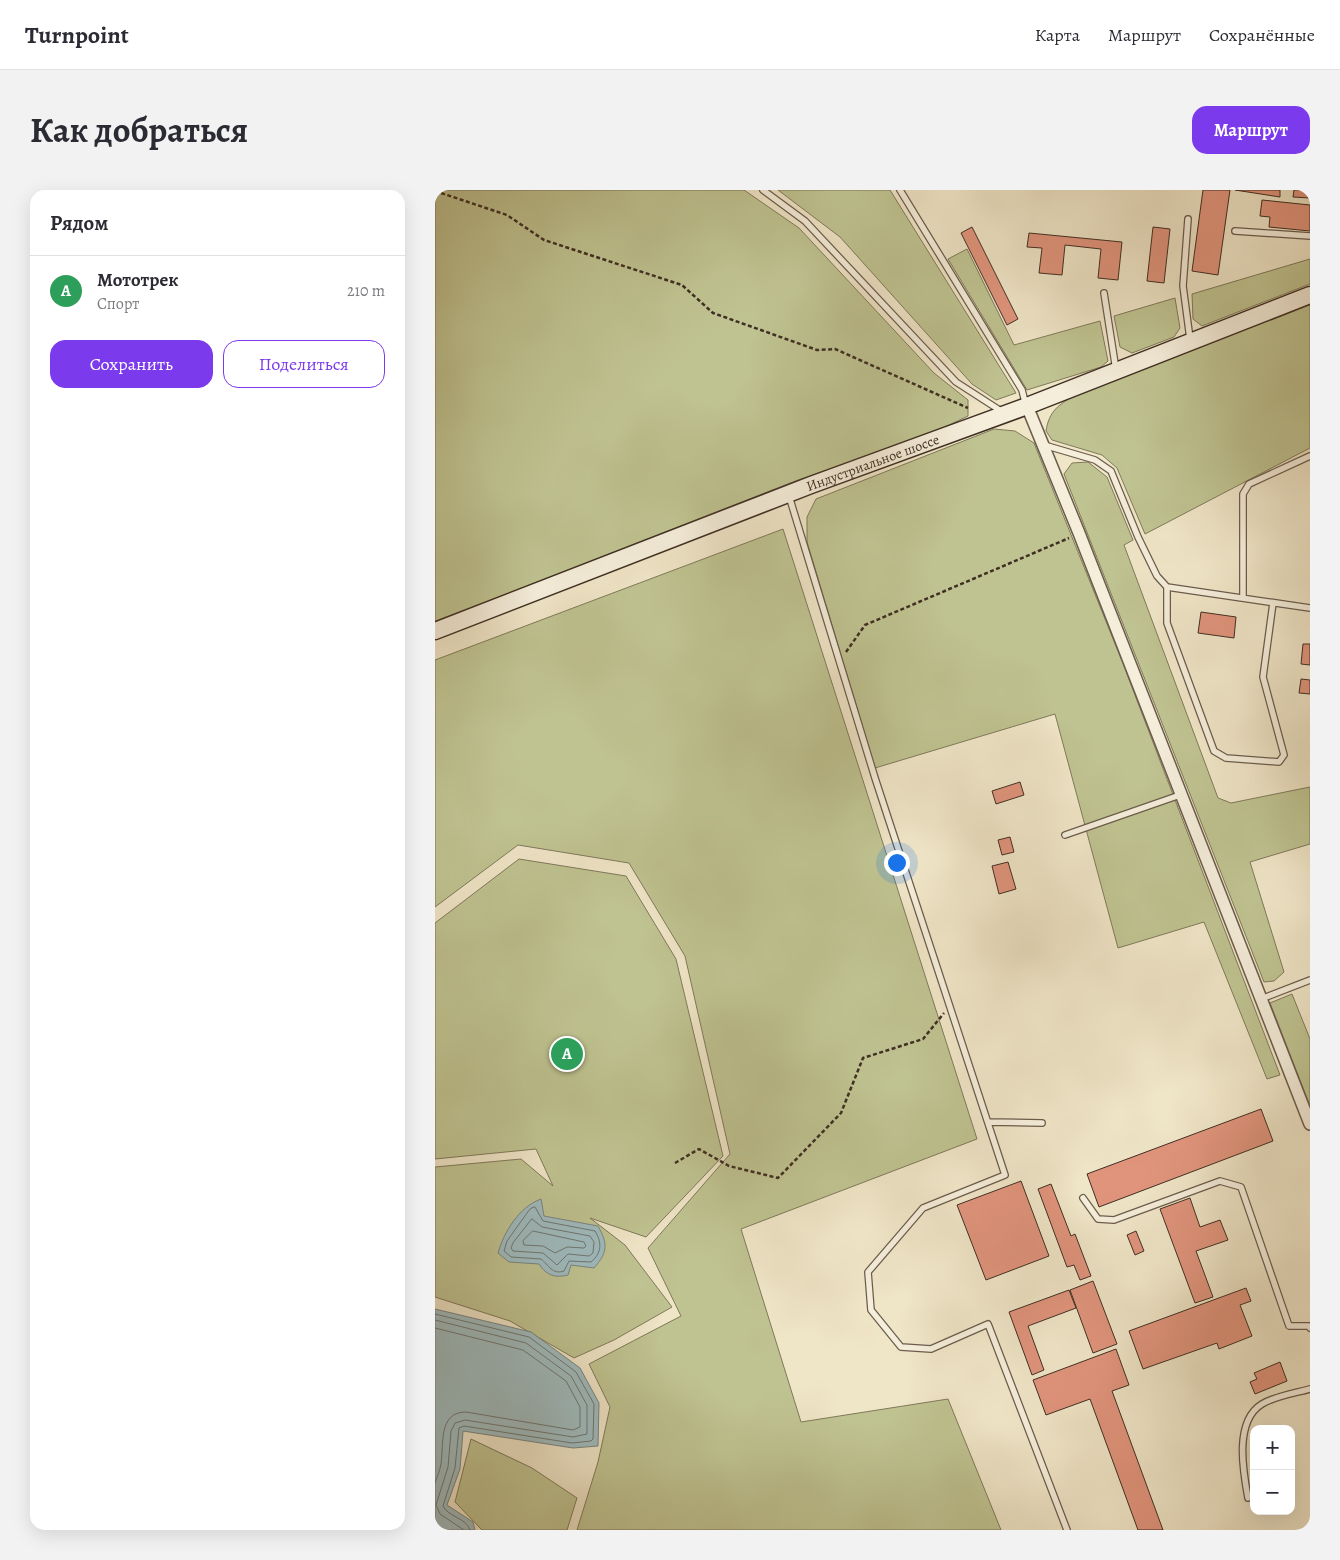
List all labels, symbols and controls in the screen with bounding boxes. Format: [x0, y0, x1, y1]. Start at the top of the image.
text: Turnpoint [25, 19, 129, 51]
text: Карта [1035, 23, 1080, 47]
text: Маршрут [1108, 23, 1181, 47]
text: Сохранённые [1209, 23, 1315, 47]
text: Как добраться [30, 106, 248, 154]
button: Маршрут [1192, 106, 1310, 154]
text: Рядом [50, 209, 108, 237]
text: Мототрек [97, 267, 178, 293]
text: A [61, 280, 71, 302]
text: 210 m [347, 280, 385, 302]
text: Спорт [97, 293, 139, 315]
button: Сохранить [50, 340, 213, 388]
button: Поделиться [223, 340, 385, 388]
street label: Индустриальное шоссе [804, 429, 942, 495]
your location [884, 850, 910, 876]
pin: A [551, 1035, 583, 1073]
map controls [1250, 1425, 1295, 1515]
button: + [1250, 1425, 1295, 1470]
button: − [1250, 1470, 1295, 1515]

